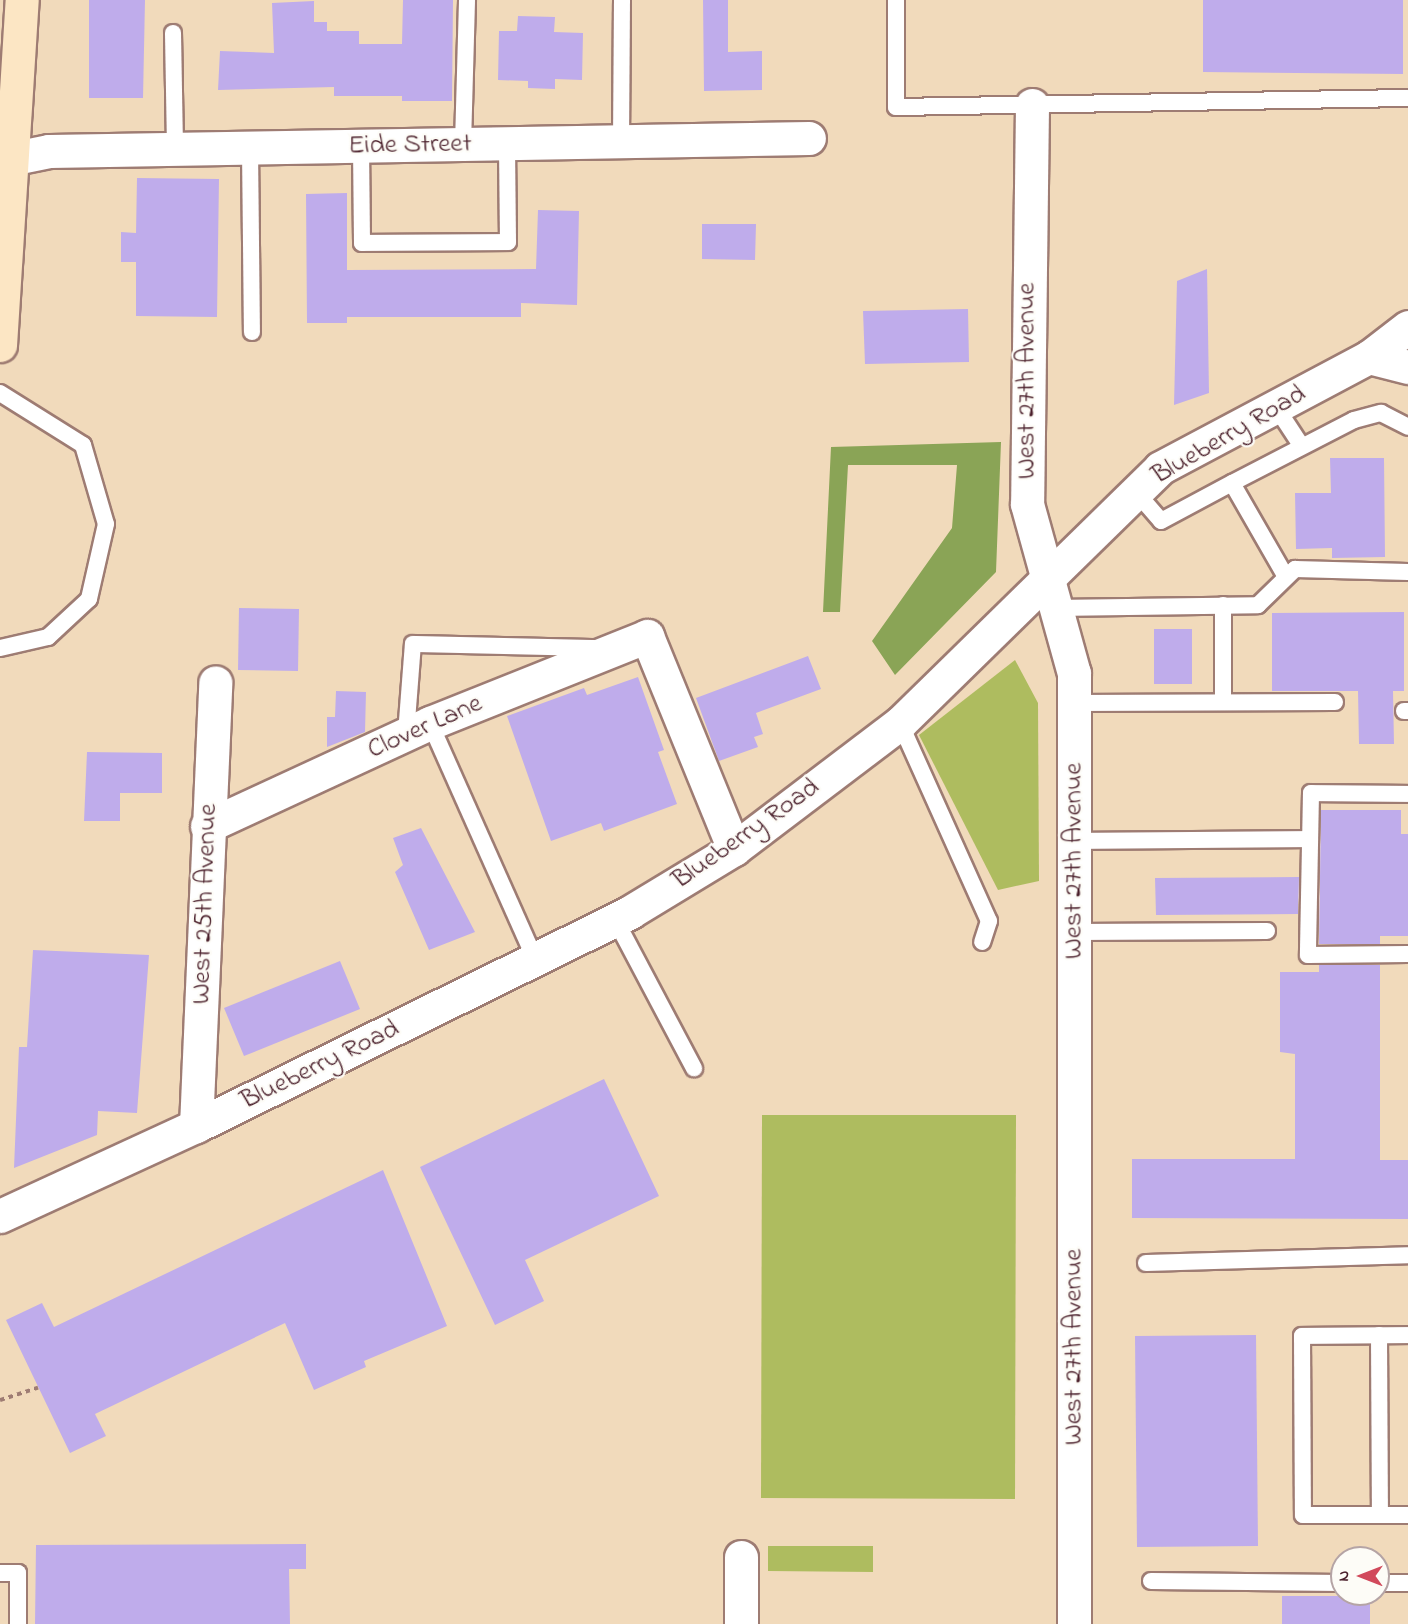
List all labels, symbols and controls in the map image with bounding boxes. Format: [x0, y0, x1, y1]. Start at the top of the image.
street label: Eide Street [348, 128, 472, 162]
street label: West 27th Avenue [1011, 283, 1043, 479]
street label: Blueberry Road [1146, 378, 1312, 492]
street label: Clover Lane [363, 687, 487, 767]
street label: West 27th Avenue [1058, 763, 1090, 959]
street label: Blueberry Road [666, 771, 826, 897]
street label: West 25th Avenue [185, 803, 225, 1005]
street label: Blueberry Road [236, 1013, 404, 1117]
street label: West 27th Avenue [1058, 1249, 1090, 1445]
north arrow [1330, 1546, 1390, 1606]
text: N [1332, 1571, 1356, 1581]

